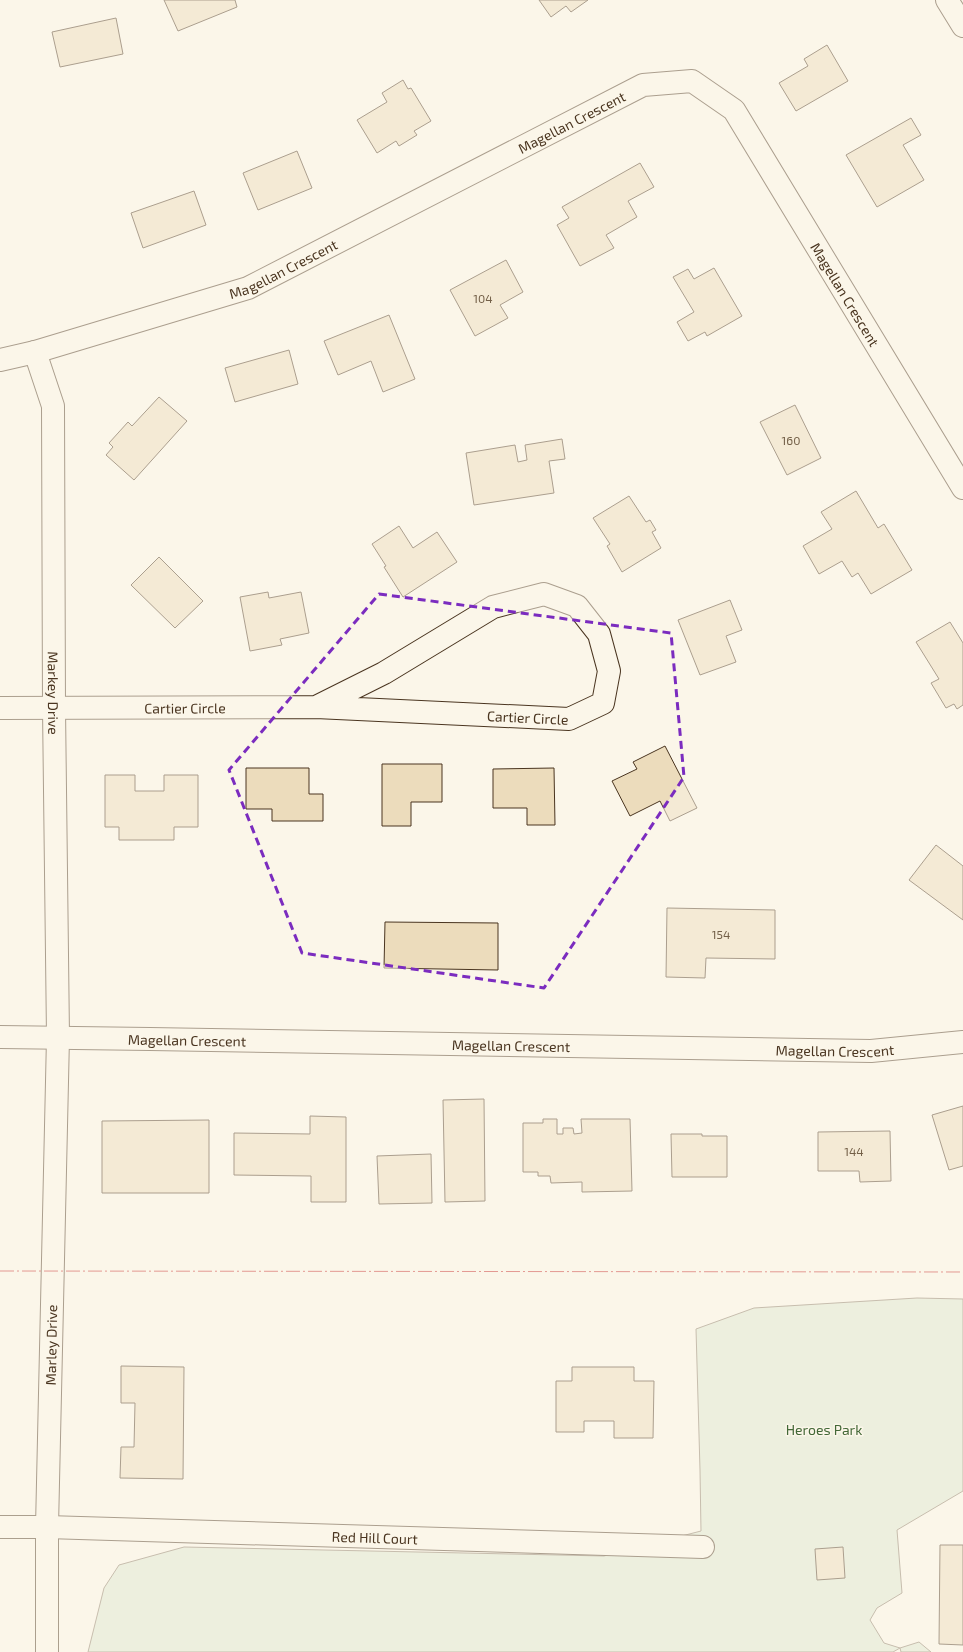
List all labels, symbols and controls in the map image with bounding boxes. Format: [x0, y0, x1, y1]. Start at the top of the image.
street label: Magellan Crescent [515, 87, 628, 156]
street label: Magellan Crescent [227, 235, 340, 302]
street label: Magellan Crescent [808, 239, 884, 349]
house number: 104 [473, 291, 493, 305]
house number: 160 [782, 433, 800, 447]
street label: Markey Drive [45, 651, 63, 735]
street label: Cartier Circle [144, 699, 226, 716]
street label: Cartier Circle [487, 707, 569, 727]
house number: 154 [712, 927, 730, 941]
street label: Magellan Crescent [128, 1030, 246, 1049]
street label: Magellan Crescent [452, 1036, 570, 1054]
street label: Magellan Crescent [776, 1040, 895, 1060]
house number: 144 [844, 1144, 864, 1158]
street label: Marley Drive [42, 1305, 60, 1385]
park label: Heroes Park [786, 1421, 862, 1438]
street label: Red Hill Court [332, 1527, 418, 1547]

